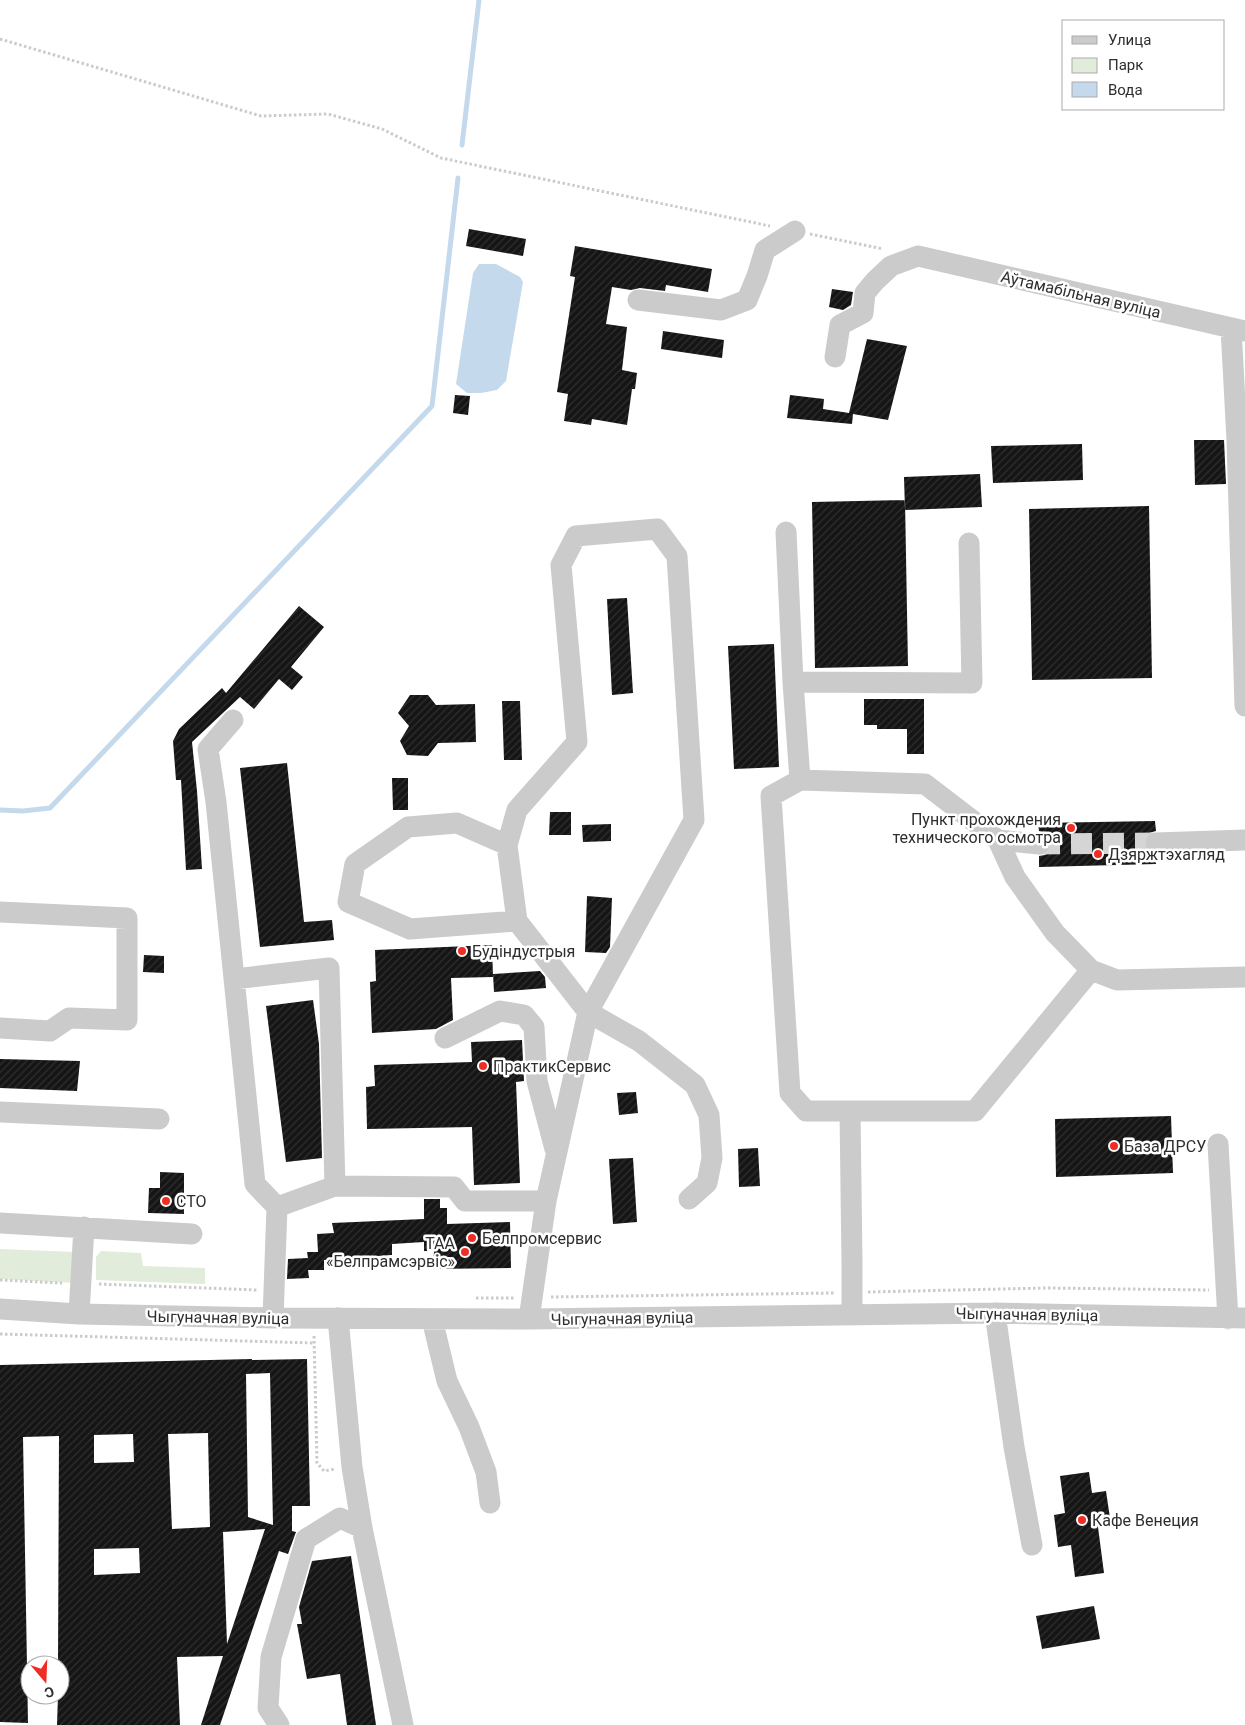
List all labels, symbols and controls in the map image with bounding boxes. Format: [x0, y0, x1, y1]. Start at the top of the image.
legend [1062, 20, 1225, 110]
text: Улица [1108, 31, 1151, 49]
text: Парк [1108, 56, 1143, 74]
text: Вода [1108, 81, 1143, 99]
street label: Аўтамабільная вуліца [999, 267, 1163, 322]
place label: Пункт прохождения технического осмотра [893, 810, 1061, 847]
marker: Пункт прохождения технического осмотра [1065, 822, 1077, 834]
place label: Дзяржтэхагляд [1108, 845, 1225, 864]
marker: Дзяржтэхагляд [1092, 848, 1104, 860]
place label: Будіндустрыя [472, 942, 575, 961]
marker: Будіндустрыя [456, 945, 468, 957]
place label: ПрактикСервис [493, 1057, 611, 1076]
marker: ПрактикСервис [477, 1060, 489, 1072]
place label: База ДРСУ [1124, 1137, 1206, 1156]
marker: База ДРСУ [1108, 1140, 1120, 1152]
place label: СТО [176, 1192, 207, 1211]
marker: СТО [160, 1195, 172, 1207]
place label: Белпромсервис [482, 1229, 602, 1248]
marker: Белпромсервис [466, 1232, 478, 1244]
place label: ТАА «Белпрамсэрвіс» [326, 1234, 456, 1271]
marker: ТАА «Белпрамсэрвіс» [459, 1246, 471, 1258]
street label: Чыгуначная вуліца [956, 1304, 1098, 1325]
street label: Чыгуначная вуліца [147, 1307, 289, 1328]
street label: Чыгуначная вуліца [551, 1308, 693, 1329]
place label: Кафе Венеция [1092, 1511, 1199, 1530]
marker: Кафе Венеция [1076, 1514, 1088, 1526]
north arrow [20, 1655, 70, 1705]
text: С [42, 1683, 56, 1701]

